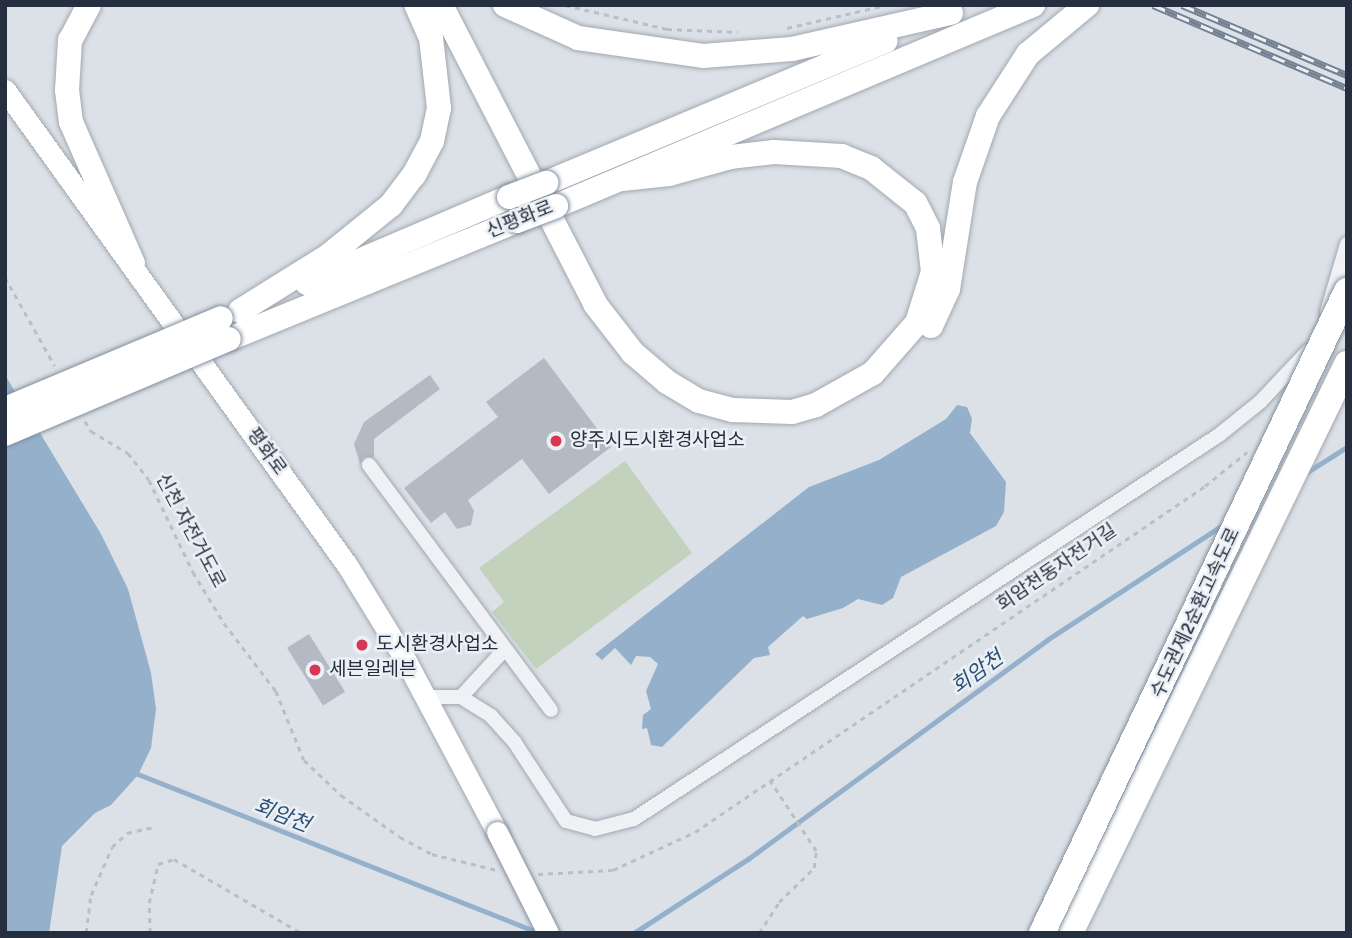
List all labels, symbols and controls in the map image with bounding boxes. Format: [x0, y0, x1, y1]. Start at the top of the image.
street label: 신평화로 [483, 196, 557, 244]
street label: 평화로 [241, 424, 291, 480]
place label: 양주시도시환경사업소 [570, 430, 745, 452]
marker: 양주시도시환경사업소 [548, 433, 564, 449]
street label: 신천 자전거도로 [150, 470, 230, 592]
street label: 회암천동자전거길 [993, 519, 1121, 617]
street label: 수도권제2순환고속도로 [1147, 524, 1245, 702]
place label: 도시환경사업소 [376, 634, 498, 656]
marker: 도시환경사업소 [354, 637, 370, 653]
water label: 회암천 [946, 645, 1008, 699]
place label: 세븐일레븐 [329, 659, 416, 681]
marker: 세븐일레븐 [307, 662, 323, 678]
water label: 회암천 [250, 793, 314, 837]

